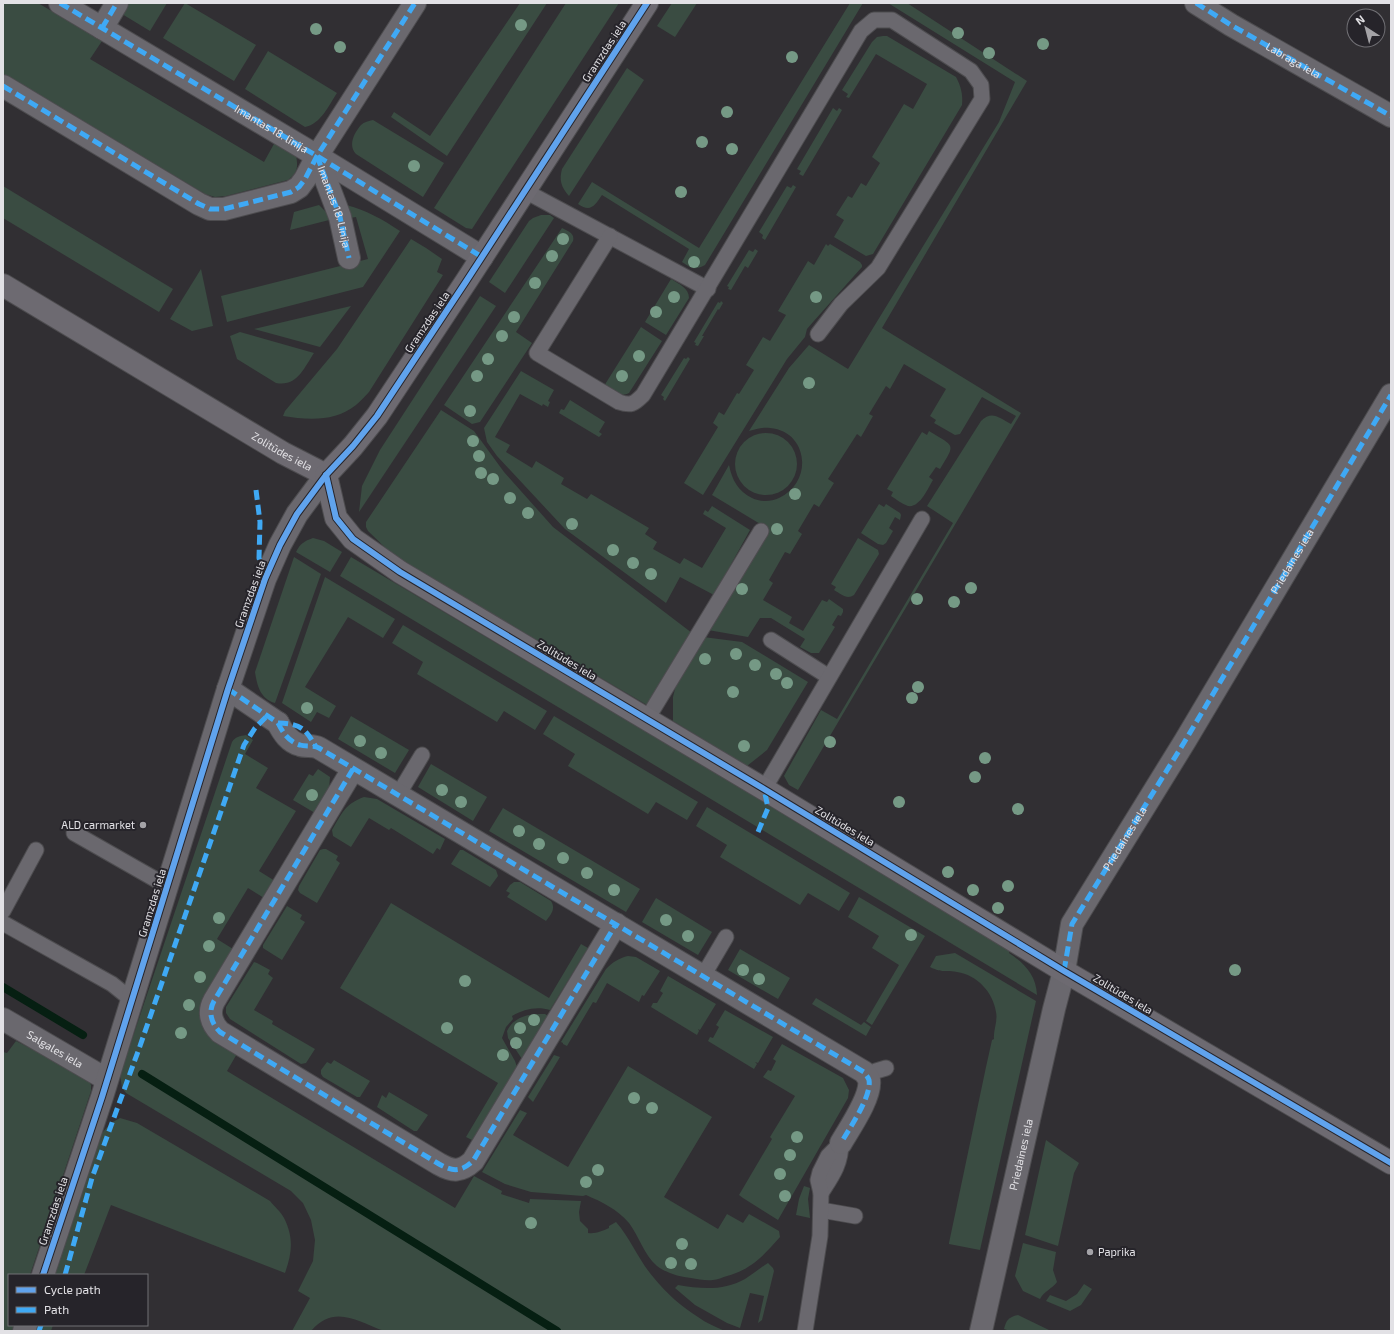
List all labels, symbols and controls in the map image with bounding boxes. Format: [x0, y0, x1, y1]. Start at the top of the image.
north arrow [1346, 8, 1386, 48]
text: N [1353, 12, 1367, 27]
street label: Gramzdas iela [579, 17, 628, 84]
street label: Labraga iela [1264, 39, 1323, 81]
street label: Imantas 18. līnija [233, 102, 311, 155]
street label: Imantas 18. Līnija [315, 164, 354, 249]
street label: Gramzdas iela [401, 289, 452, 355]
street label: Zolitūdes iela [250, 429, 315, 473]
street label: Priedaines iela [1267, 526, 1316, 596]
street label: Gramzdas iela [231, 558, 268, 629]
street label: Zolitūdes iela [535, 637, 599, 682]
street label: Zolitūdes iela [813, 803, 877, 848]
street label: Priedaines iela [1100, 804, 1149, 873]
place label: ALD carmarket [61, 818, 135, 831]
marker: ALD carmarket [138, 820, 148, 830]
street label: Gramzdas iela [135, 867, 168, 939]
street label: Zolitūdes iela [1091, 971, 1155, 1016]
street label: Salgales iela [25, 1027, 86, 1070]
street label: Priedaines iela [1006, 1117, 1035, 1191]
street label: Gramzdas iela [35, 1175, 70, 1247]
place label: Paprika [1098, 1245, 1136, 1258]
marker: Paprika [1085, 1247, 1095, 1257]
legend [8, 1274, 148, 1326]
text: Cycle path [44, 1282, 101, 1296]
text: Path [44, 1302, 69, 1316]

